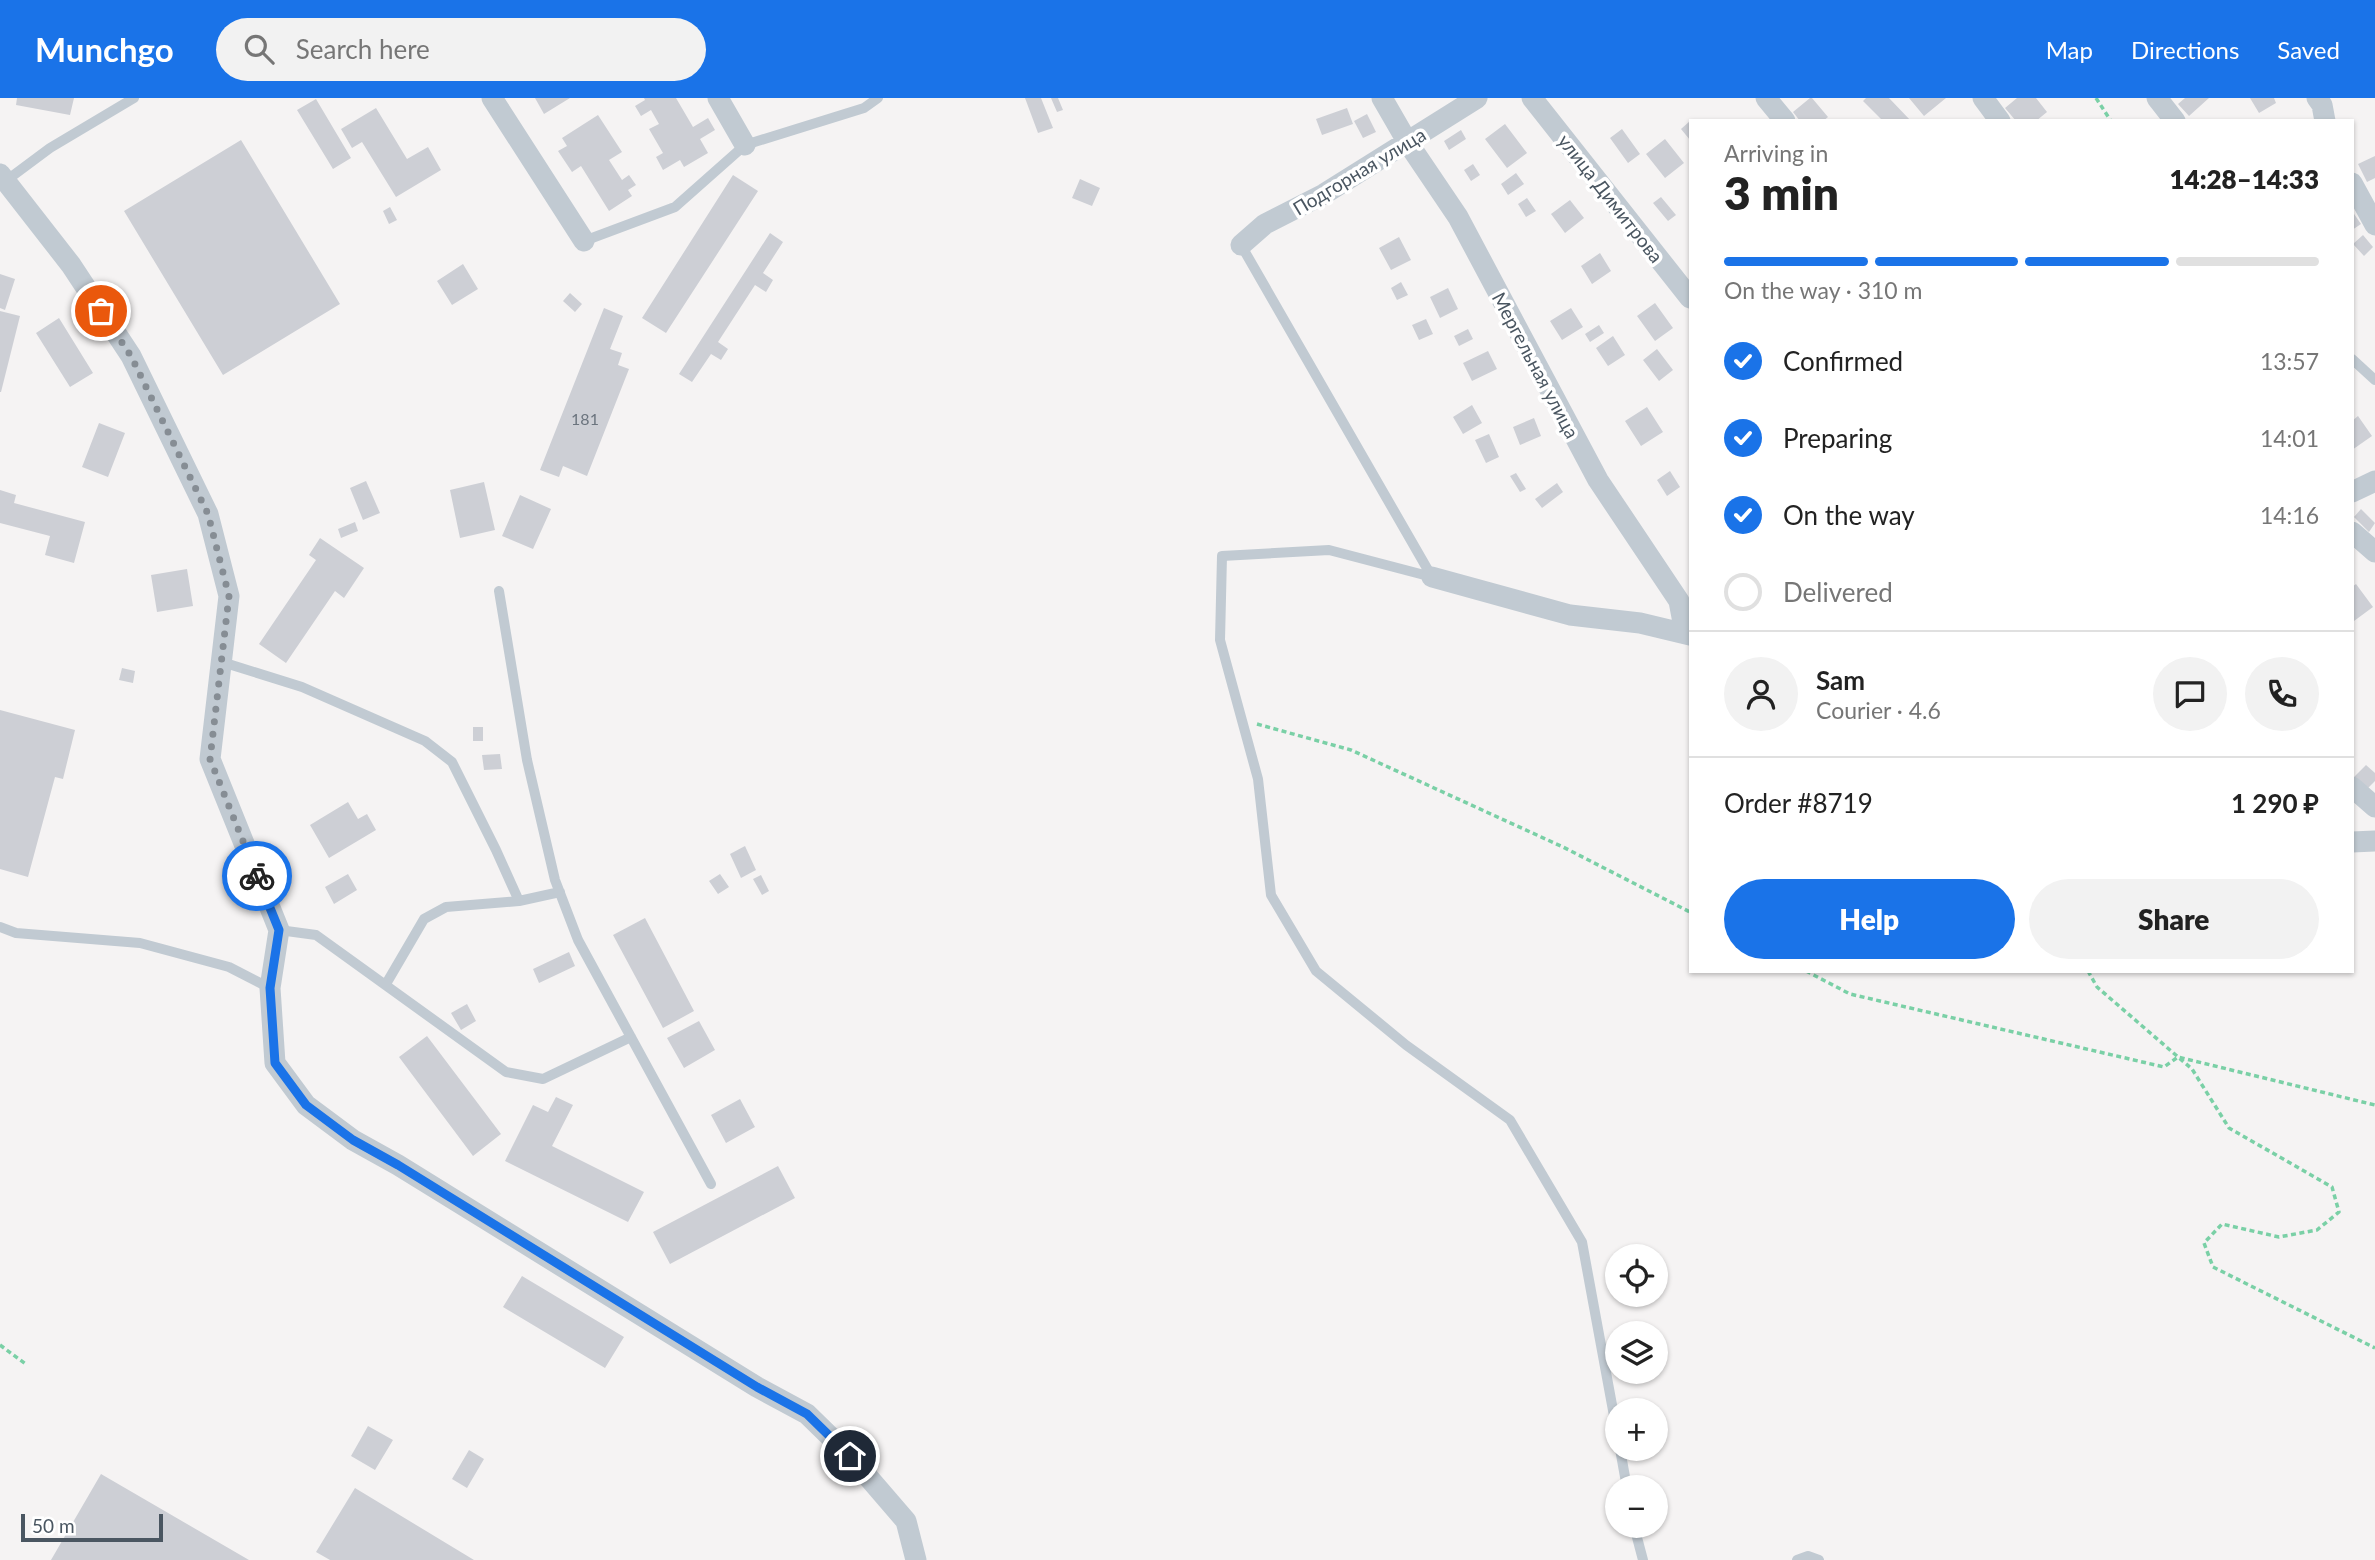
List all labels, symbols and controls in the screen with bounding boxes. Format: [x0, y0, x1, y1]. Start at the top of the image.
search box [216, 18, 706, 81]
text: Munchgo [35, 29, 174, 69]
icon: search [240, 30, 278, 68]
text: Search here [296, 33, 430, 65]
text: Map [2046, 35, 2093, 64]
text: Directions [2131, 35, 2239, 64]
text: Saved [2277, 35, 2340, 64]
street label: Подгорная улица [1288, 122, 1430, 220]
street label: улица Димитрова [1554, 129, 1668, 267]
text: Arriving in [1724, 139, 1828, 167]
text: 14:28–14:33 [2169, 163, 2319, 195]
text: 3 min [1724, 165, 1839, 220]
text: On the way · 310 m [1724, 276, 1923, 304]
pin [71, 281, 131, 341]
street label: Мергельная улица [1488, 288, 1584, 442]
icon: bag [82, 292, 120, 330]
icon: check [1724, 342, 1762, 380]
text: Confirmed [1783, 345, 1903, 377]
text: 13:57 [2260, 347, 2319, 375]
house number: 181 [571, 409, 599, 428]
icon: check [1724, 419, 1762, 457]
text: Preparing [1783, 422, 1892, 454]
text: 14:01 [2260, 424, 2319, 452]
icon: check [1724, 496, 1762, 534]
text: On the way [1783, 499, 1915, 531]
text: 14:16 [2260, 501, 2319, 529]
text: Delivered [1783, 576, 1893, 608]
button: person [1724, 657, 1798, 731]
button: chat [2153, 657, 2227, 731]
button: phone [2245, 657, 2319, 731]
text: Sam [1816, 664, 1865, 696]
text: Courier · 4.6 [1816, 696, 1941, 724]
text: Order #8719 [1724, 787, 1873, 819]
text: 1 290 ₽ [2231, 787, 2319, 819]
courier [222, 841, 292, 911]
icon: bike [238, 857, 276, 895]
button: Help [1724, 879, 2015, 959]
button: Share [2029, 879, 2319, 959]
map controls [1605, 1244, 1668, 1538]
button: locate [1605, 1244, 1668, 1307]
button: layers [1605, 1321, 1668, 1384]
button: + [1605, 1398, 1668, 1461]
pin [820, 1426, 880, 1486]
icon: home [831, 1437, 869, 1475]
button: − [1605, 1475, 1668, 1538]
scale bar [21, 1511, 163, 1543]
text: 50 m [32, 1514, 75, 1537]

